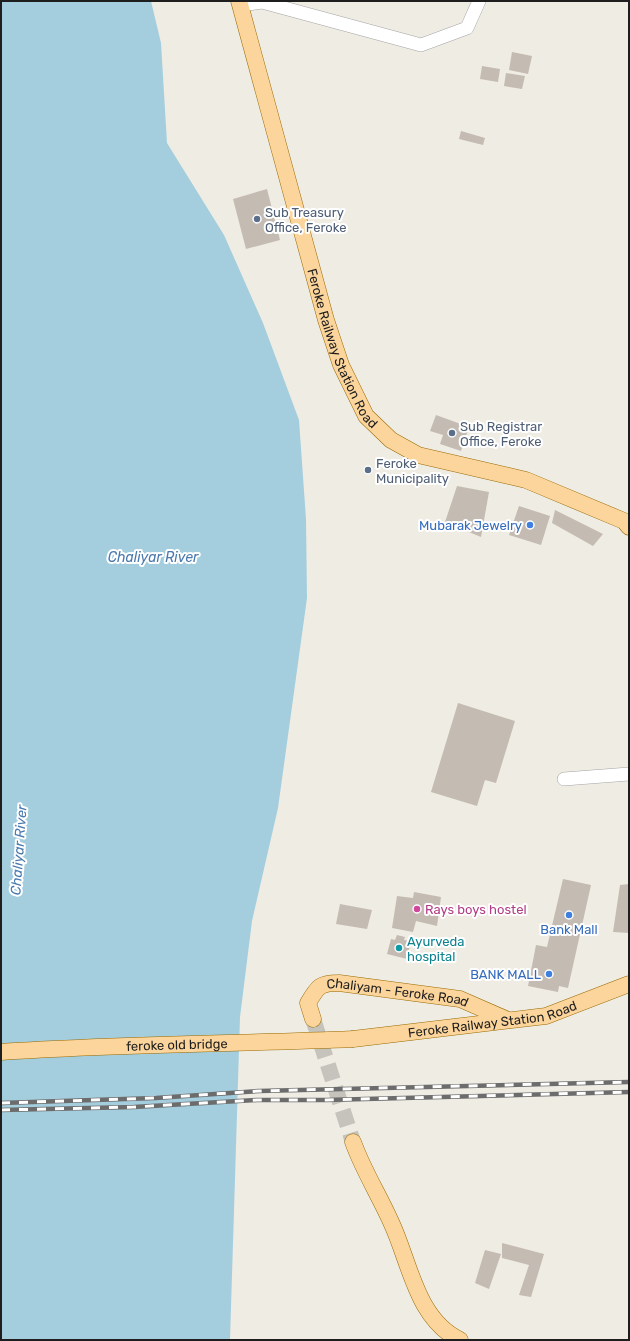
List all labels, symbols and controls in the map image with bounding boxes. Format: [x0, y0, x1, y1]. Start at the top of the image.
place label: Sub Treasury Office, Feroke [265, 205, 346, 235]
marker: Sub Treasury Office, Feroke [252, 214, 262, 224]
street label: Feroke Railway Station Road [305, 267, 381, 431]
place label: Sub Registrar Office, Feroke [460, 419, 542, 449]
marker: Sub Registrar Office, Feroke [447, 428, 457, 438]
place label: Feroke Municipality [376, 456, 449, 486]
marker: Feroke Municipality [363, 465, 373, 475]
place label: Mubarak Jewelry [419, 518, 522, 533]
marker: Mubarak Jewelry [525, 520, 535, 530]
water label: Chaliyar River [108, 549, 199, 566]
water label: Chaliyar River [7, 804, 31, 896]
place label: Rays boys hostel [425, 902, 527, 917]
marker: Rays boys hostel [412, 904, 422, 914]
marker: Bank Mall [564, 910, 574, 920]
place label: Bank Mall [540, 922, 598, 937]
place label: Ayurveda hospital [407, 934, 464, 964]
marker: Ayurveda hospital [394, 943, 404, 953]
place label: BANK MALL [470, 967, 542, 982]
marker: BANK MALL [544, 969, 554, 979]
street label: Chaliyam - Feroke Road [326, 975, 471, 1009]
street label: Feroke Railway Station Road [407, 997, 579, 1040]
street label: feroke old bridge [126, 1036, 228, 1053]

